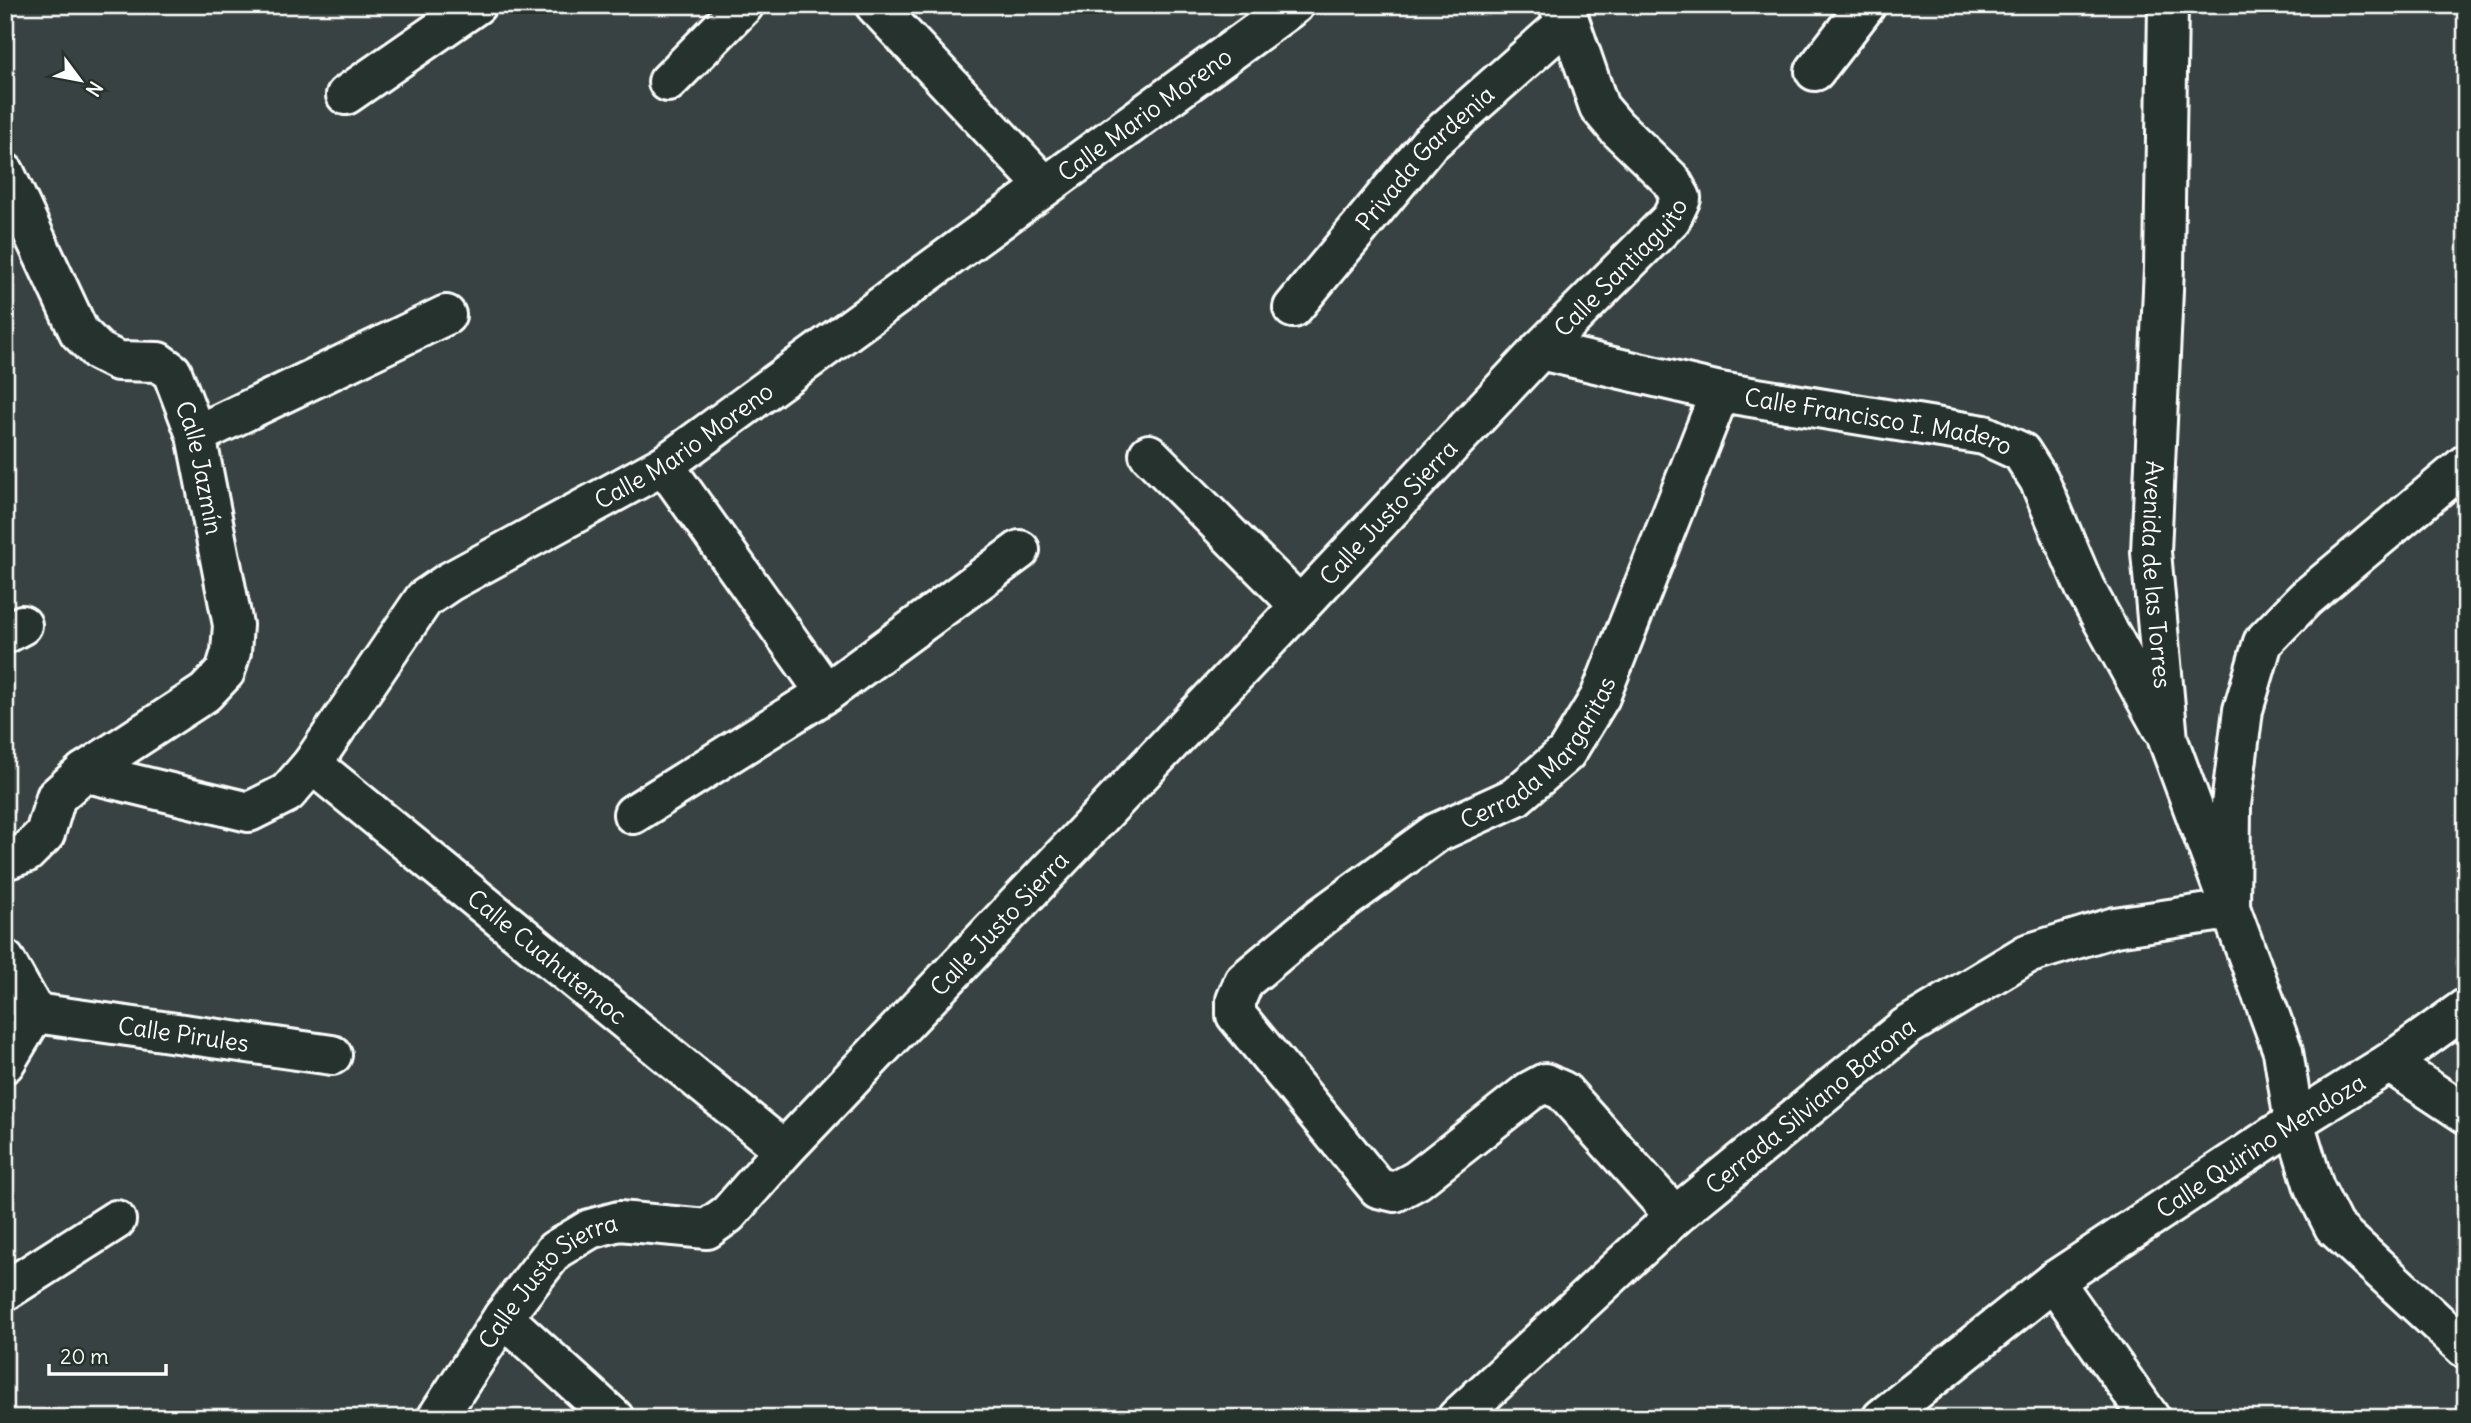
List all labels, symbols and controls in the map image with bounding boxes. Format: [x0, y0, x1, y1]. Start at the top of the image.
street label: Calle Mario Moreno [1052, 41, 1238, 188]
north arrow [46, 46, 116, 116]
text: N [81, 77, 108, 101]
street label: Privada Gardenia [1349, 79, 1500, 236]
street label: Calle Santiaguito [1547, 194, 1694, 343]
street label: Calle Mario Moreno [589, 376, 779, 515]
street label: Calle Francisco I. Madero [1742, 381, 2017, 461]
street label: Calle Jazmín [169, 397, 230, 537]
street label: Calle Justo Sierra [1313, 433, 1463, 591]
street label: Avenida de las Torres [2136, 460, 2178, 690]
street label: Cerrada Margaritas [1455, 672, 1621, 835]
street label: Calle Justo Sierra [923, 845, 1075, 1002]
street label: Calle Cuahutemoc [462, 882, 633, 1030]
street label: Calle Pirules [116, 1010, 251, 1058]
street label: Cerrada Silviano Barona [1699, 1010, 1920, 1200]
street label: Calle Quirino Mendoza [2150, 1067, 2371, 1224]
street label: Calle Justo Sierra [472, 1207, 621, 1354]
scale bar [49, 1332, 166, 1376]
text: 20 m [60, 1343, 109, 1370]

